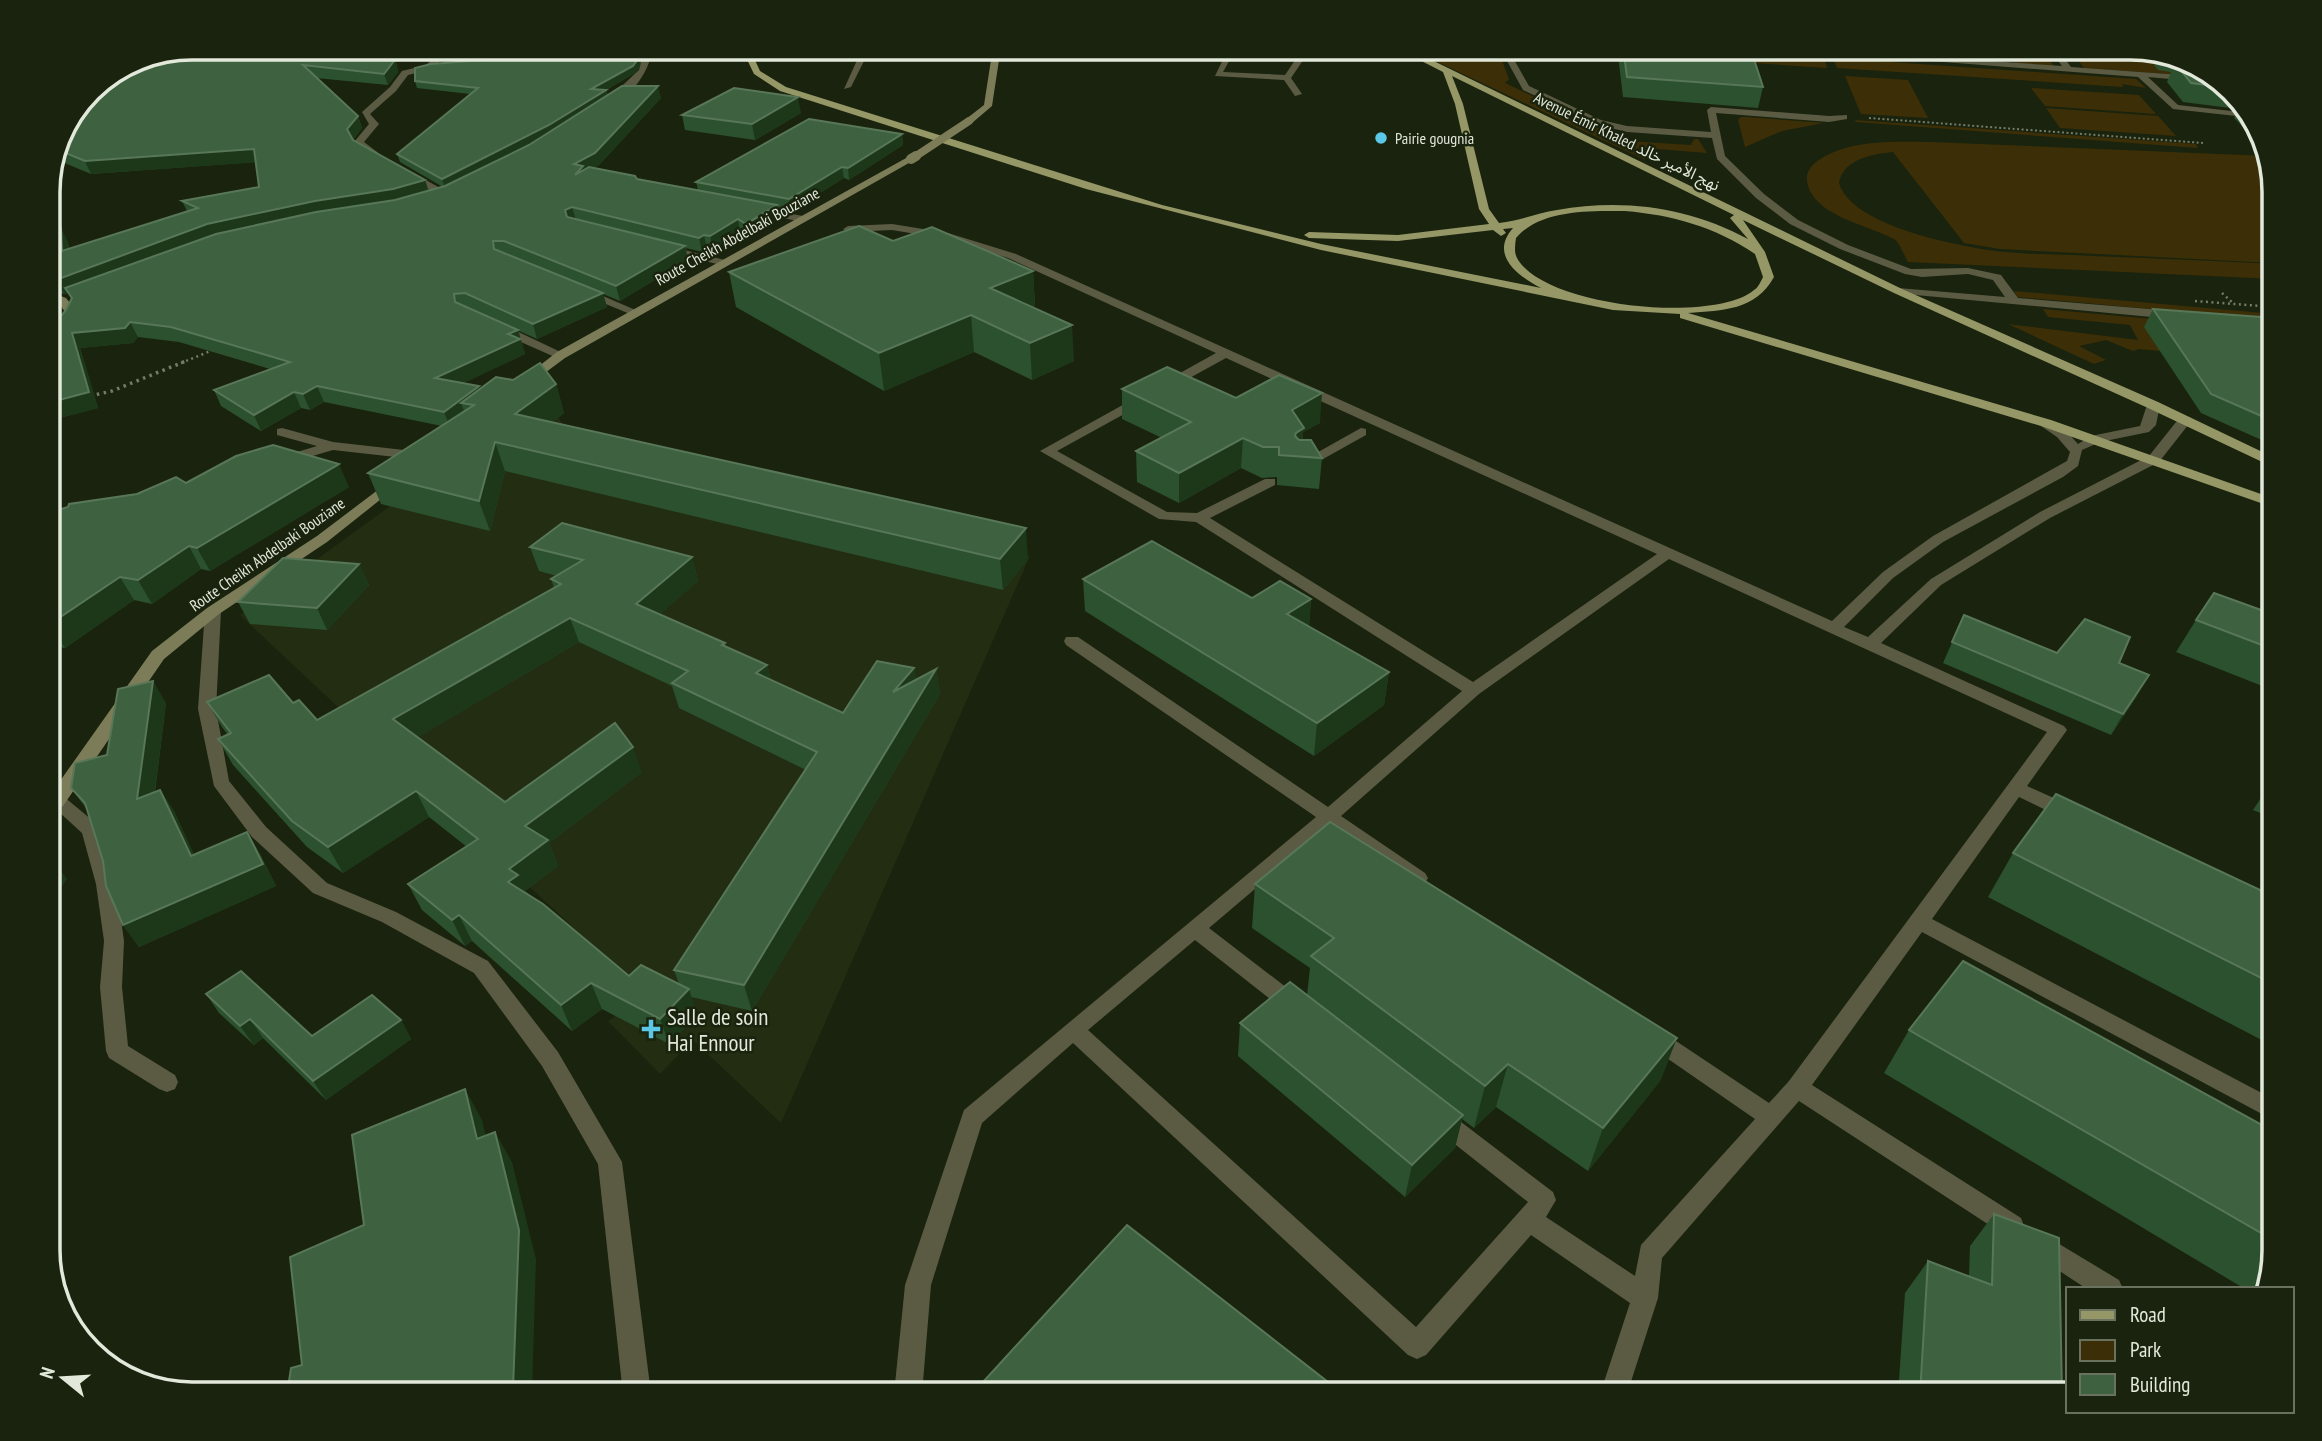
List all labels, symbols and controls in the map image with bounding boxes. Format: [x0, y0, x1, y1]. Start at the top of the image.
street label: Avenue Émir Khaled نهج الأمير خالد [1529, 87, 1723, 198]
place label: Pairie gougnia [1395, 128, 1474, 148]
marker: Pairie gougnia [1373, 130, 1389, 146]
street label: Route Cheikh Abdelbaki Bouziane [651, 182, 823, 290]
street label: Route Cheikh Abdelbaki Bouziane [186, 493, 348, 615]
place label: Salle de soin Hai Ennour [667, 1002, 768, 1057]
marker: Salle de soin Hai Ennour [641, 1019, 661, 1039]
legend [2066, 1287, 2294, 1413]
text: Road [2130, 1301, 2166, 1328]
text: Park [2130, 1336, 2161, 1363]
north arrow [28, 1343, 98, 1413]
text: N [34, 1364, 60, 1381]
text: Building [2130, 1371, 2190, 1398]

